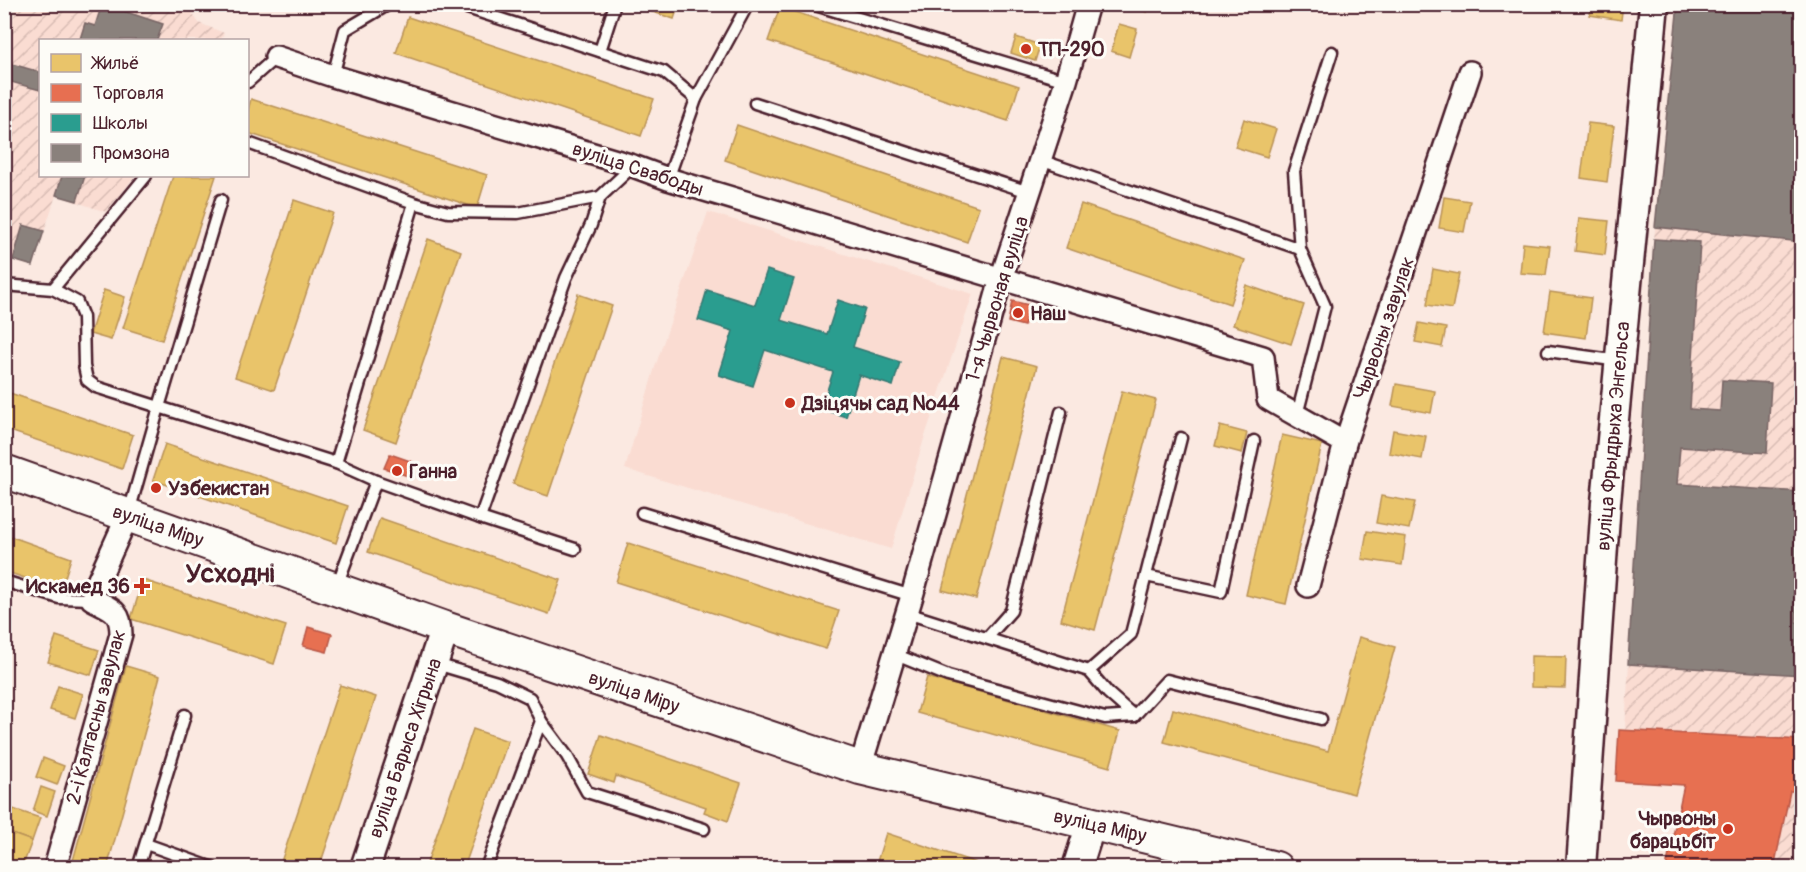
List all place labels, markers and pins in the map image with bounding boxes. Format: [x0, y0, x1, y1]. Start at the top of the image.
place label: ТП-290 [1037, 37, 1105, 62]
marker: ТП-290 [1019, 42, 1033, 56]
place label: Наш [1030, 301, 1066, 326]
marker: Наш [1011, 306, 1025, 320]
place label: Дзіцячы сад №44 [801, 391, 960, 416]
marker: Дзіцячы сад №44 [783, 396, 797, 410]
place label: Ганна [409, 459, 457, 484]
marker: Ганна [390, 464, 404, 478]
place label: Узбекистан [168, 476, 269, 501]
marker: Узбекистан [149, 481, 163, 495]
place label: Искамед 36 [26, 574, 130, 599]
marker: Искамед 36 [135, 579, 149, 593]
place label: Чырвоны барацьбіт [1630, 806, 1717, 854]
marker: Чырвоны барацьбіт [1721, 822, 1735, 836]

